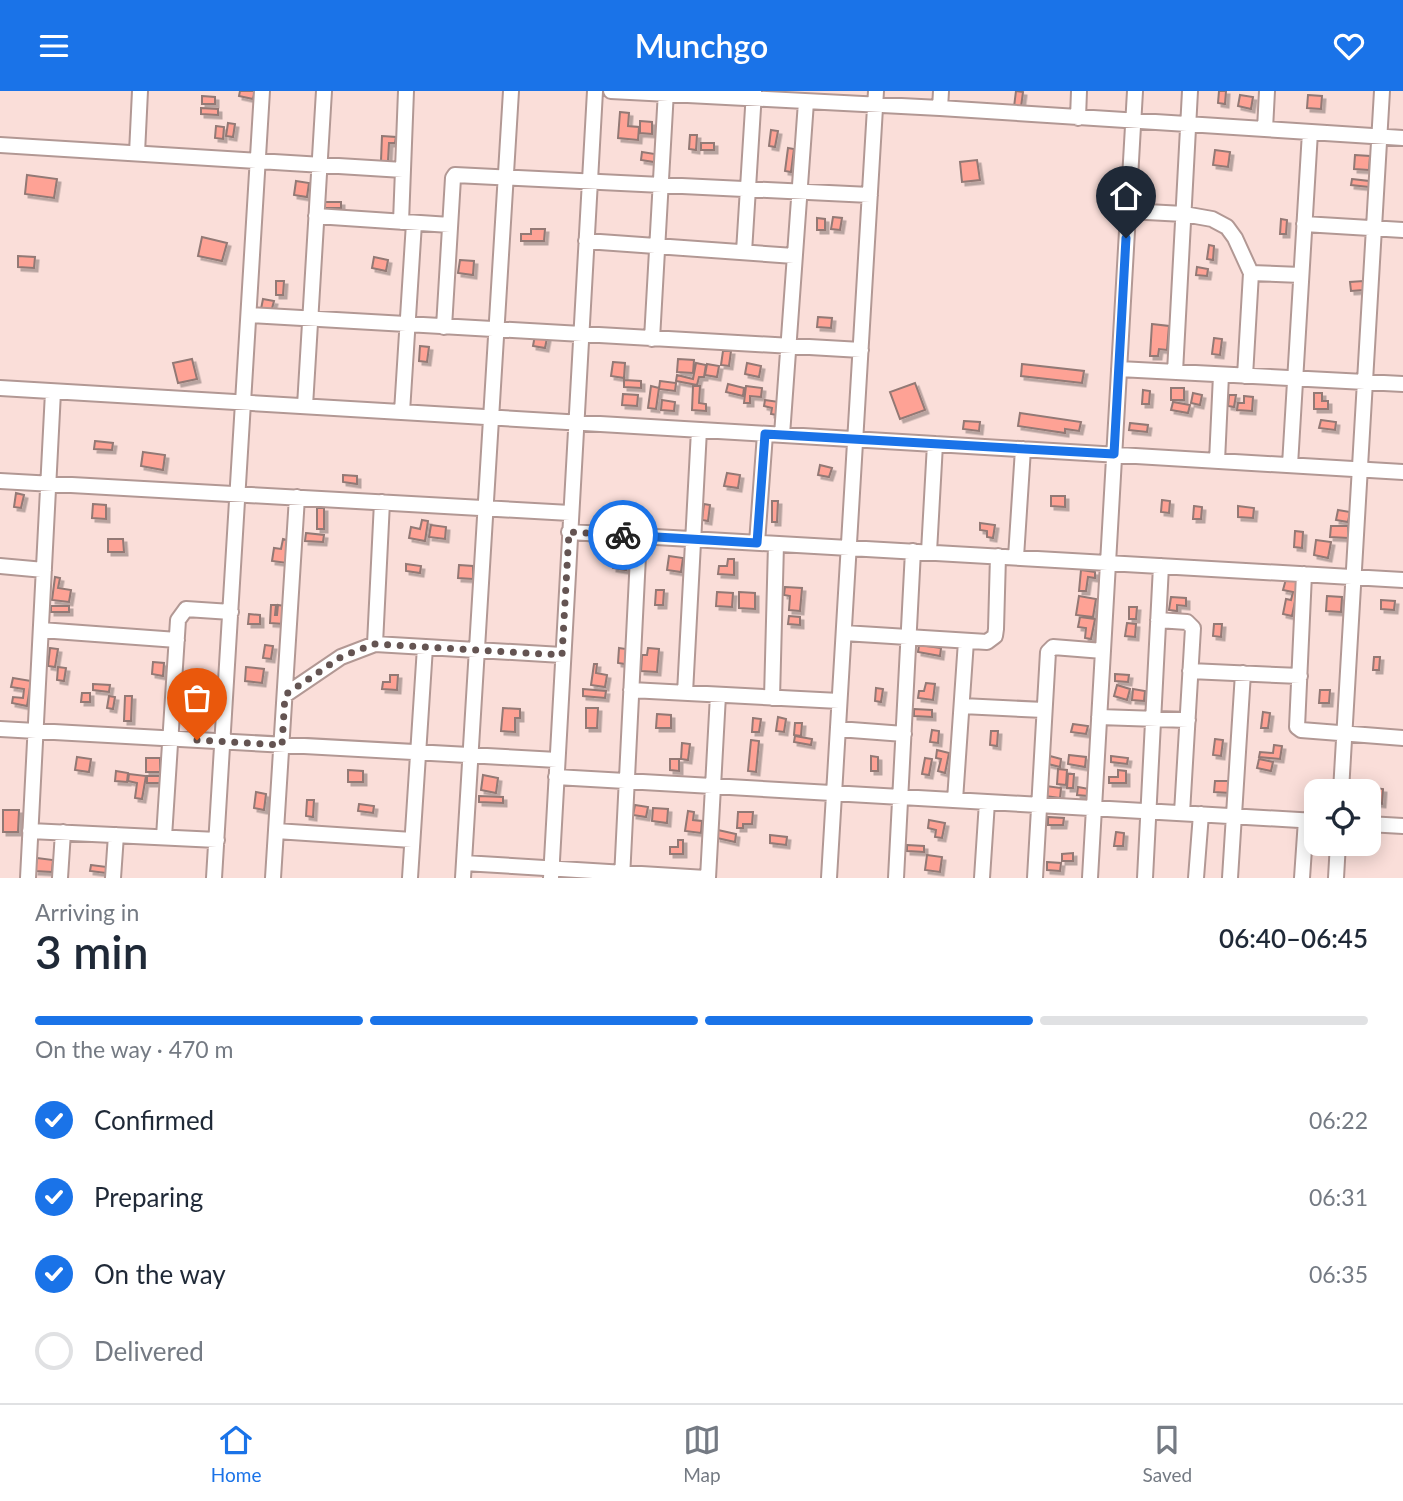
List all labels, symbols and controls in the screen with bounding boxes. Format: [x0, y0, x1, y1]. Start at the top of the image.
text: Munchgo [635, 26, 768, 65]
icon: menu [35, 27, 73, 65]
icon: heart [1330, 27, 1368, 65]
pin [1096, 166, 1156, 238]
icon: home [1107, 177, 1145, 215]
courier [588, 500, 658, 570]
icon: bike [604, 516, 642, 554]
pin [167, 668, 227, 740]
icon: bag [178, 679, 216, 717]
map controls [1304, 779, 1381, 856]
button: locate [1304, 779, 1381, 856]
text: Arriving in [35, 898, 139, 926]
text: 06:40–06:45 [1219, 922, 1368, 954]
text: 3 min [35, 924, 149, 979]
text: On the way · 470 m [35, 1035, 234, 1063]
icon: check [35, 1101, 73, 1139]
text: Confirmed [94, 1104, 214, 1136]
text: 06:22 [1309, 1106, 1368, 1134]
icon: check [35, 1178, 73, 1216]
text: Preparing [94, 1181, 203, 1213]
text: 06:31 [1309, 1183, 1368, 1211]
icon: check [35, 1255, 73, 1293]
text: On the way [94, 1258, 226, 1290]
text: 06:35 [1309, 1260, 1368, 1288]
text: Delivered [94, 1335, 204, 1367]
tab: Home [211, 1421, 261, 1486]
tab: Map [683, 1421, 721, 1486]
tab: Saved [1143, 1421, 1192, 1486]

